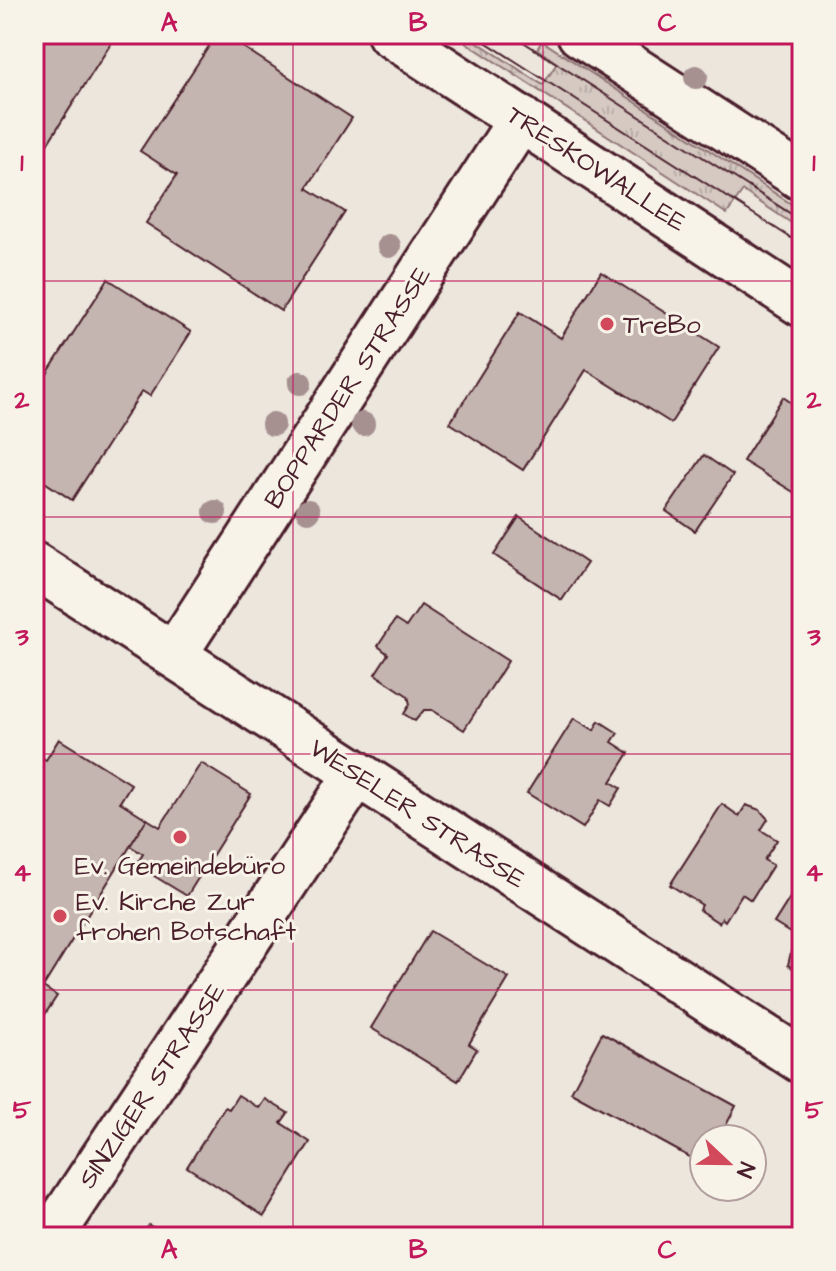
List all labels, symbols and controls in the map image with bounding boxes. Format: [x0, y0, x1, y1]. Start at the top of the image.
text: A [161, 5, 178, 41]
text: B [409, 5, 428, 41]
text: C [658, 5, 677, 41]
street label: TRESKOWALLEE [499, 97, 693, 241]
text: 1 [20, 145, 24, 181]
text: 1 [812, 145, 816, 181]
street label: BOPPARDER STRASSE [256, 259, 440, 516]
place label: TreBo [623, 307, 701, 343]
marker: TreBo [598, 315, 616, 333]
text: 2 [14, 382, 30, 418]
text: 2 [806, 382, 822, 418]
text: 3 [14, 619, 29, 655]
text: 3 [806, 619, 821, 655]
street label: WESELER STRASSE [302, 730, 533, 897]
marker: Ev. Gemeindebüro [171, 828, 189, 846]
place label: Ev. Gemeindebüro [75, 848, 286, 884]
text: 4 [13, 855, 31, 891]
text: 4 [805, 855, 823, 891]
place label: Ev. Kirche Zur frohen Botschaft [76, 884, 296, 950]
marker: Ev. Kirche Zur frohen Botschaft [51, 907, 69, 925]
street label: SINZIGER STRASSE [70, 976, 234, 1195]
text: 5 [13, 1092, 32, 1128]
text: 5 [805, 1092, 824, 1128]
north arrow [688, 1123, 768, 1203]
text: N [728, 1158, 762, 1182]
text: A [161, 1232, 178, 1268]
text: B [409, 1232, 428, 1268]
text: C [658, 1232, 677, 1268]

